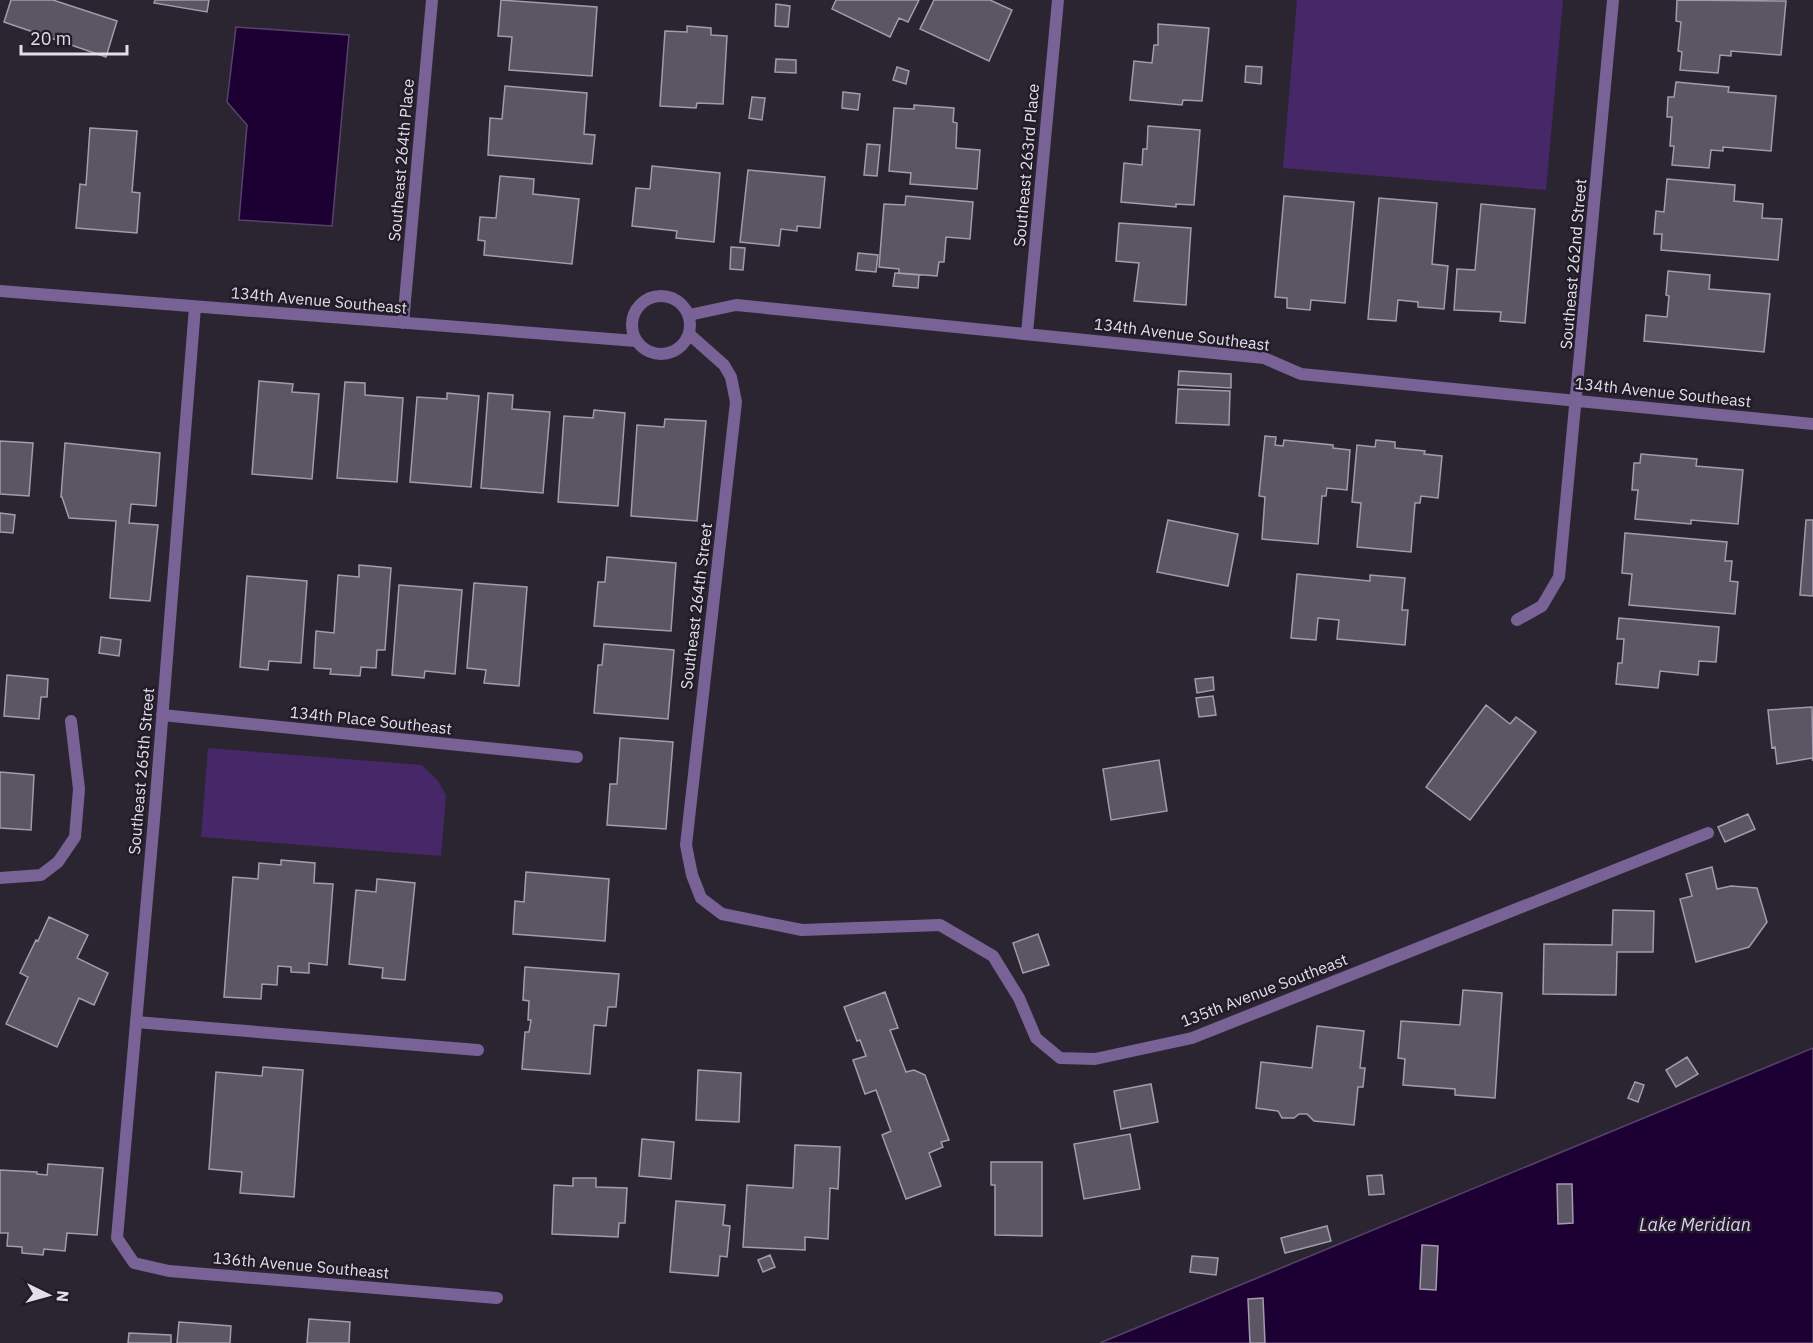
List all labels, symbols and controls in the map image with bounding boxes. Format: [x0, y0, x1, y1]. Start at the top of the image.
scale bar [21, 18, 128, 56]
text: 20 m [30, 27, 72, 50]
street label: Southeast 264th Place [384, 78, 418, 242]
street label: Southeast 263rd Place [1009, 83, 1043, 247]
street label: Southeast 262nd Street [1556, 178, 1590, 350]
street label: 134th Avenue Southeast [230, 282, 408, 318]
street label: 134th Avenue Southeast [1093, 313, 1271, 355]
street label: 134th Avenue Southeast [1574, 373, 1752, 411]
street label: Southeast 264th Street [676, 522, 716, 690]
street label: Southeast 265th Street [124, 687, 158, 855]
street label: 134th Place Southeast [289, 702, 453, 738]
street label: 135th Avenue Southeast [1178, 949, 1350, 1031]
water label: Lake Meridian [1639, 1213, 1751, 1236]
street label: 136th Avenue Southeast [212, 1247, 390, 1283]
north arrow [18, 1265, 78, 1325]
text: N [52, 1290, 73, 1303]

